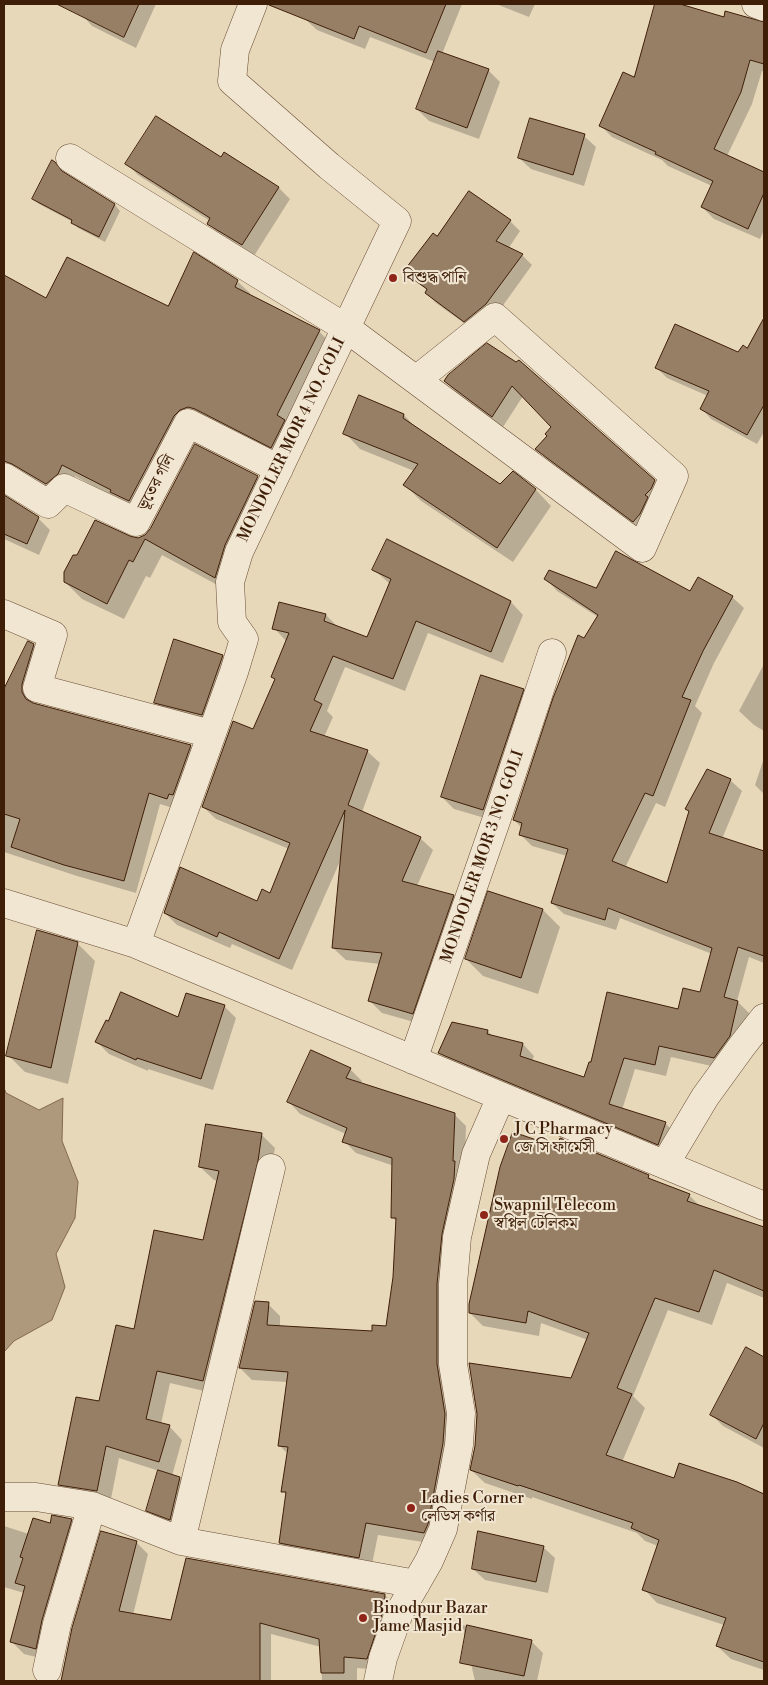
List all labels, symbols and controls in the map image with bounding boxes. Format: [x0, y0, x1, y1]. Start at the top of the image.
place label: বিশুদ্ধ পানি [403, 268, 467, 288]
marker: বিশুদ্ধ পানি [387, 272, 399, 284]
street label: MONDOLER MOR 4 NO. GOLI [234, 335, 350, 545]
street label: ভূতের গলি [134, 452, 180, 514]
street label: MONDOLER MOR 3 NO. GOLI [437, 748, 529, 966]
place label: J C Pharmacy জে সি ফার্মেসী [514, 1120, 613, 1158]
marker: J C Pharmacy জে সি ফার্মেসী [498, 1133, 510, 1145]
place label: Swapnil Telecom স্বপ্নিল টেলিকম [494, 1196, 616, 1234]
marker: Swapnil Telecom স্বপ্নিল টেলিকম [478, 1209, 490, 1221]
place label: Ladies Corner লেডিস কর্ণার [421, 1489, 524, 1527]
marker: Ladies Corner লেডিস কর্ণার [405, 1502, 417, 1514]
place label: Binodpur Bazar Jame Masjid [373, 1599, 488, 1637]
marker: Binodpur Bazar Jame Masjid [357, 1612, 369, 1624]

